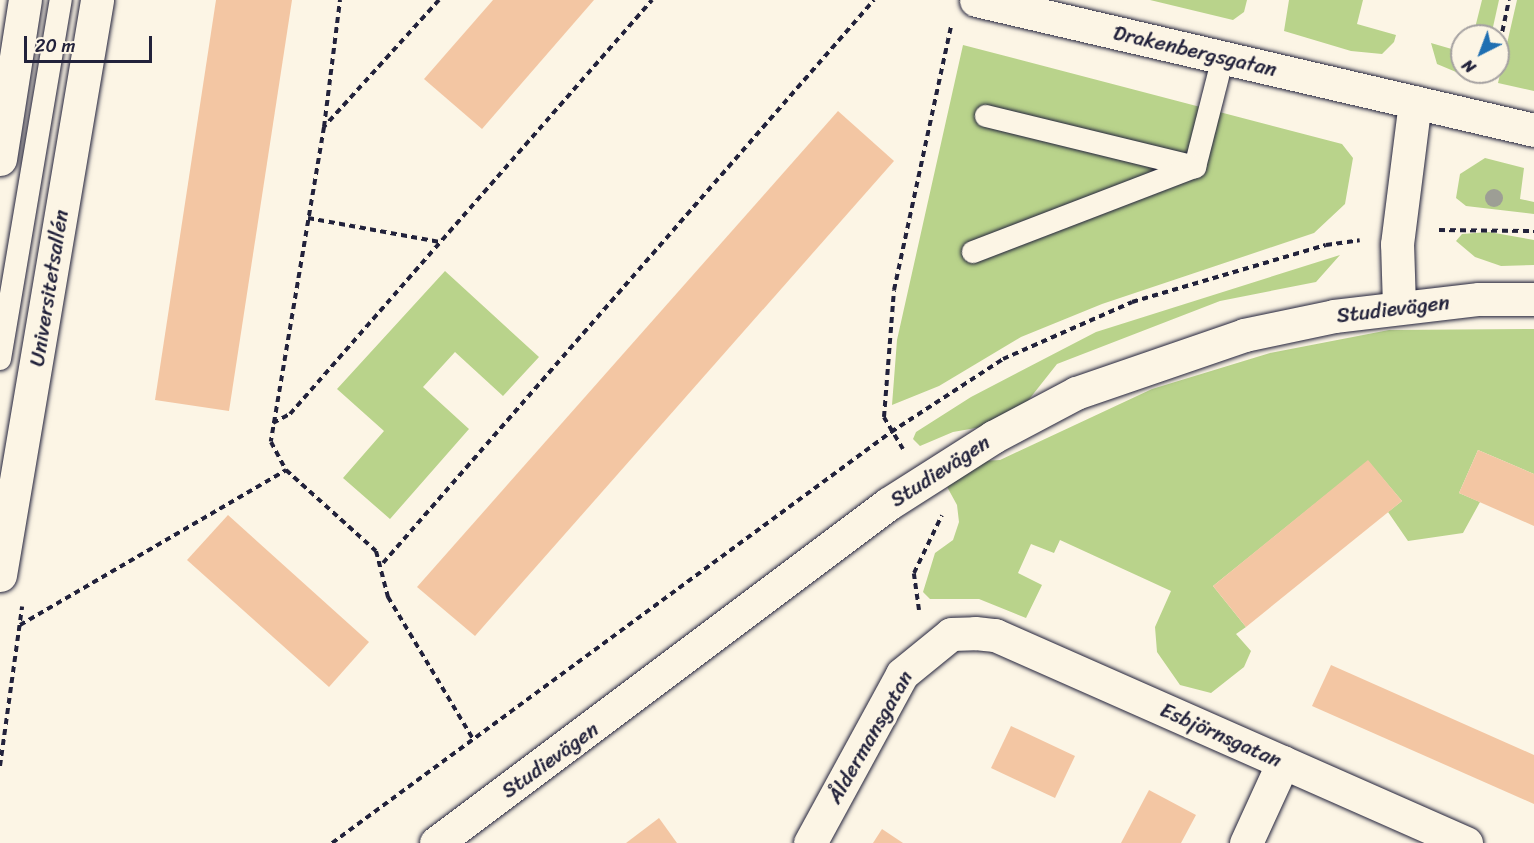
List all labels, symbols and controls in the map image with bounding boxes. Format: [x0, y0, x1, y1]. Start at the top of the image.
street label: Drakenbergsgatan [1111, 20, 1279, 82]
scale bar [27, 24, 154, 62]
north arrow [1450, 24, 1510, 84]
text: 20 m [35, 30, 75, 62]
text: N [1455, 52, 1483, 81]
street label: Universitetsallén [24, 208, 74, 368]
street label: Studievägen [1335, 290, 1451, 328]
street label: Studievägen [885, 429, 995, 513]
street label: Åldermansgatan [822, 666, 918, 808]
street label: Esbjörnsgatan [1156, 697, 1286, 773]
street label: Studievägen [497, 716, 603, 804]

